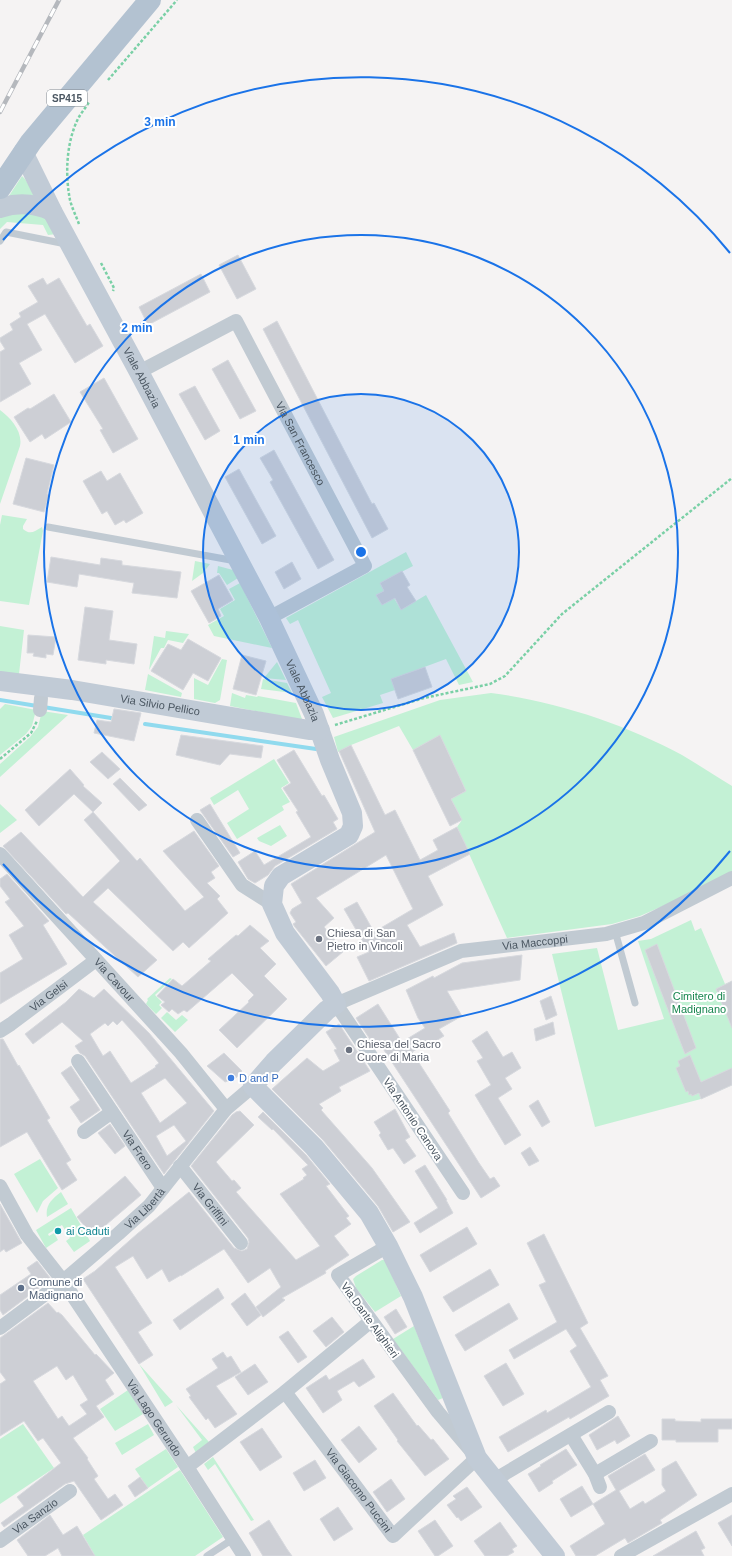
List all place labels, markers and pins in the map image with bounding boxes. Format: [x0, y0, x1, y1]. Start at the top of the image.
centre of rings [354, 545, 368, 559]
place label: Chiesa di San Pietro in Vincoli [327, 927, 403, 952]
marker: Chiesa di San Pietro in Vincoli [314, 934, 324, 944]
place label: Chiesa del Sacro Cuore di Maria [357, 1038, 441, 1063]
marker: Chiesa del Sacro Cuore di Maria [344, 1045, 354, 1055]
place label: D and P [239, 1072, 279, 1084]
marker: D and P [226, 1073, 236, 1083]
place label: ai Caduti [66, 1225, 109, 1237]
marker: ai Caduti [53, 1226, 63, 1236]
place label: Comune di Madignano [29, 1276, 83, 1301]
marker: Comune di Madignano [16, 1283, 26, 1293]

